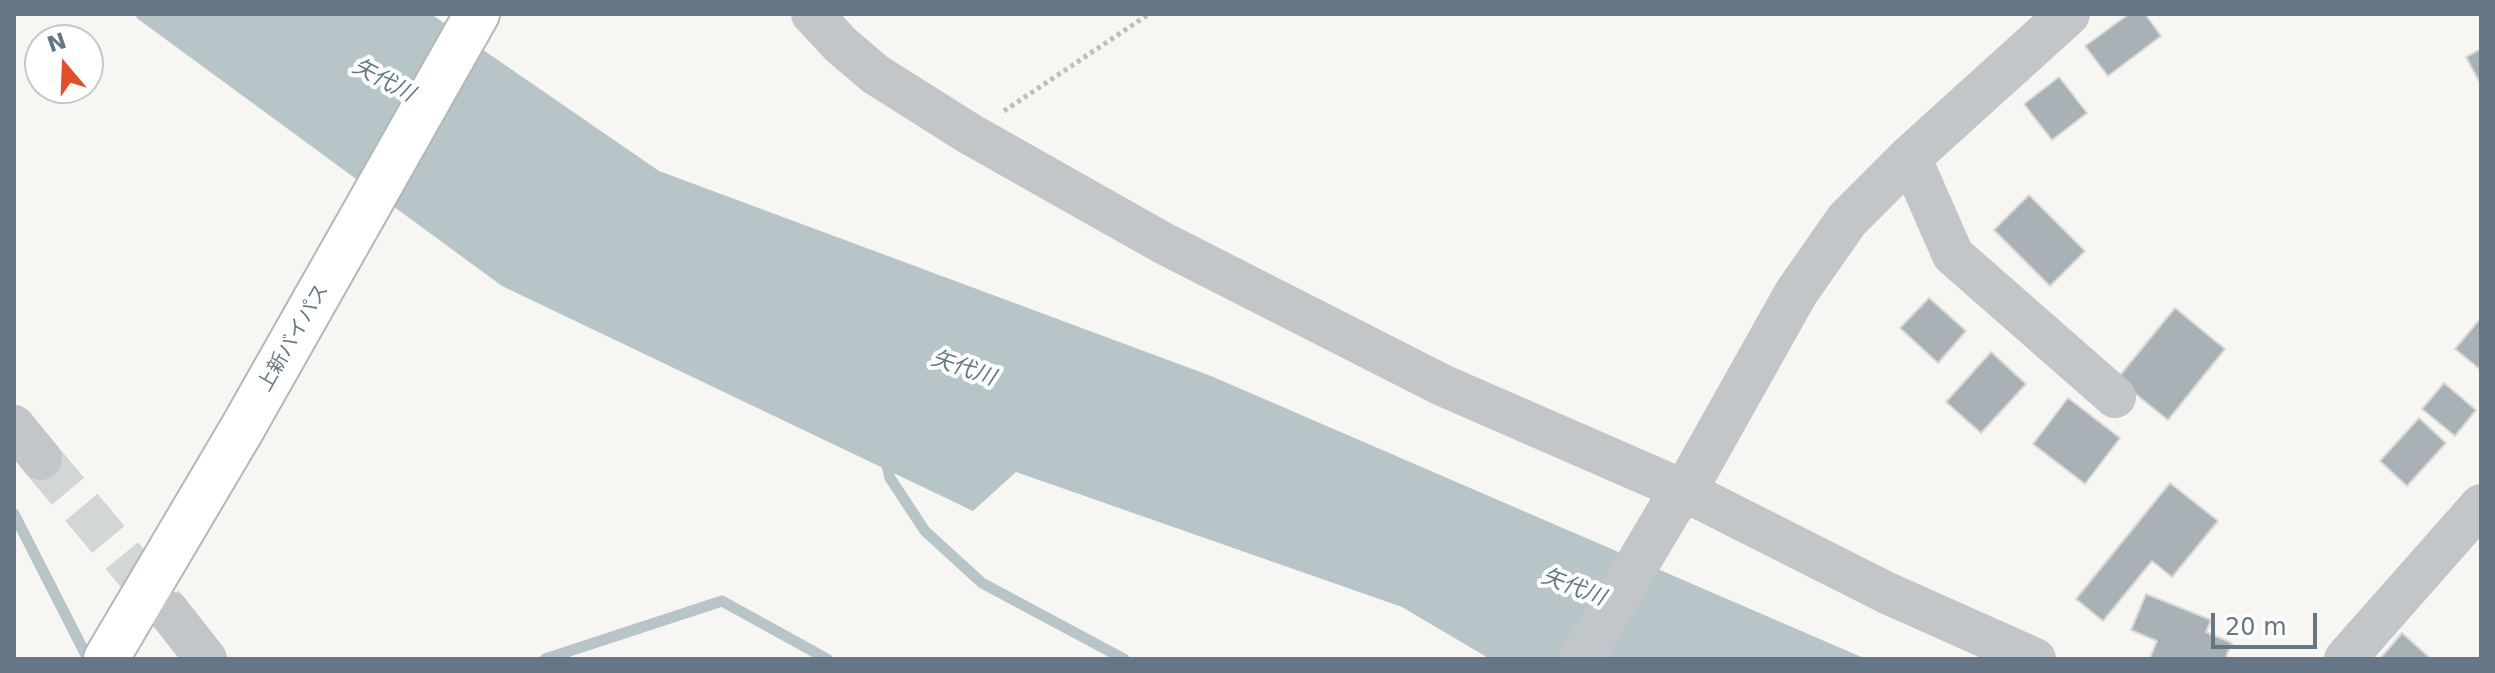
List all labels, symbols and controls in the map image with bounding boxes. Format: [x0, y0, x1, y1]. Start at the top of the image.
north arrow [24, 24, 104, 104]
text: N [44, 28, 69, 58]
water label: 矢代川 [348, 54, 418, 108]
street label: 上新バイパス [254, 280, 334, 396]
water label: 矢代川 [928, 346, 998, 392]
water label: 矢代川 [1537, 564, 1609, 612]
scale bar [2215, 597, 2321, 647]
text: 20 m [2225, 613, 2287, 641]

